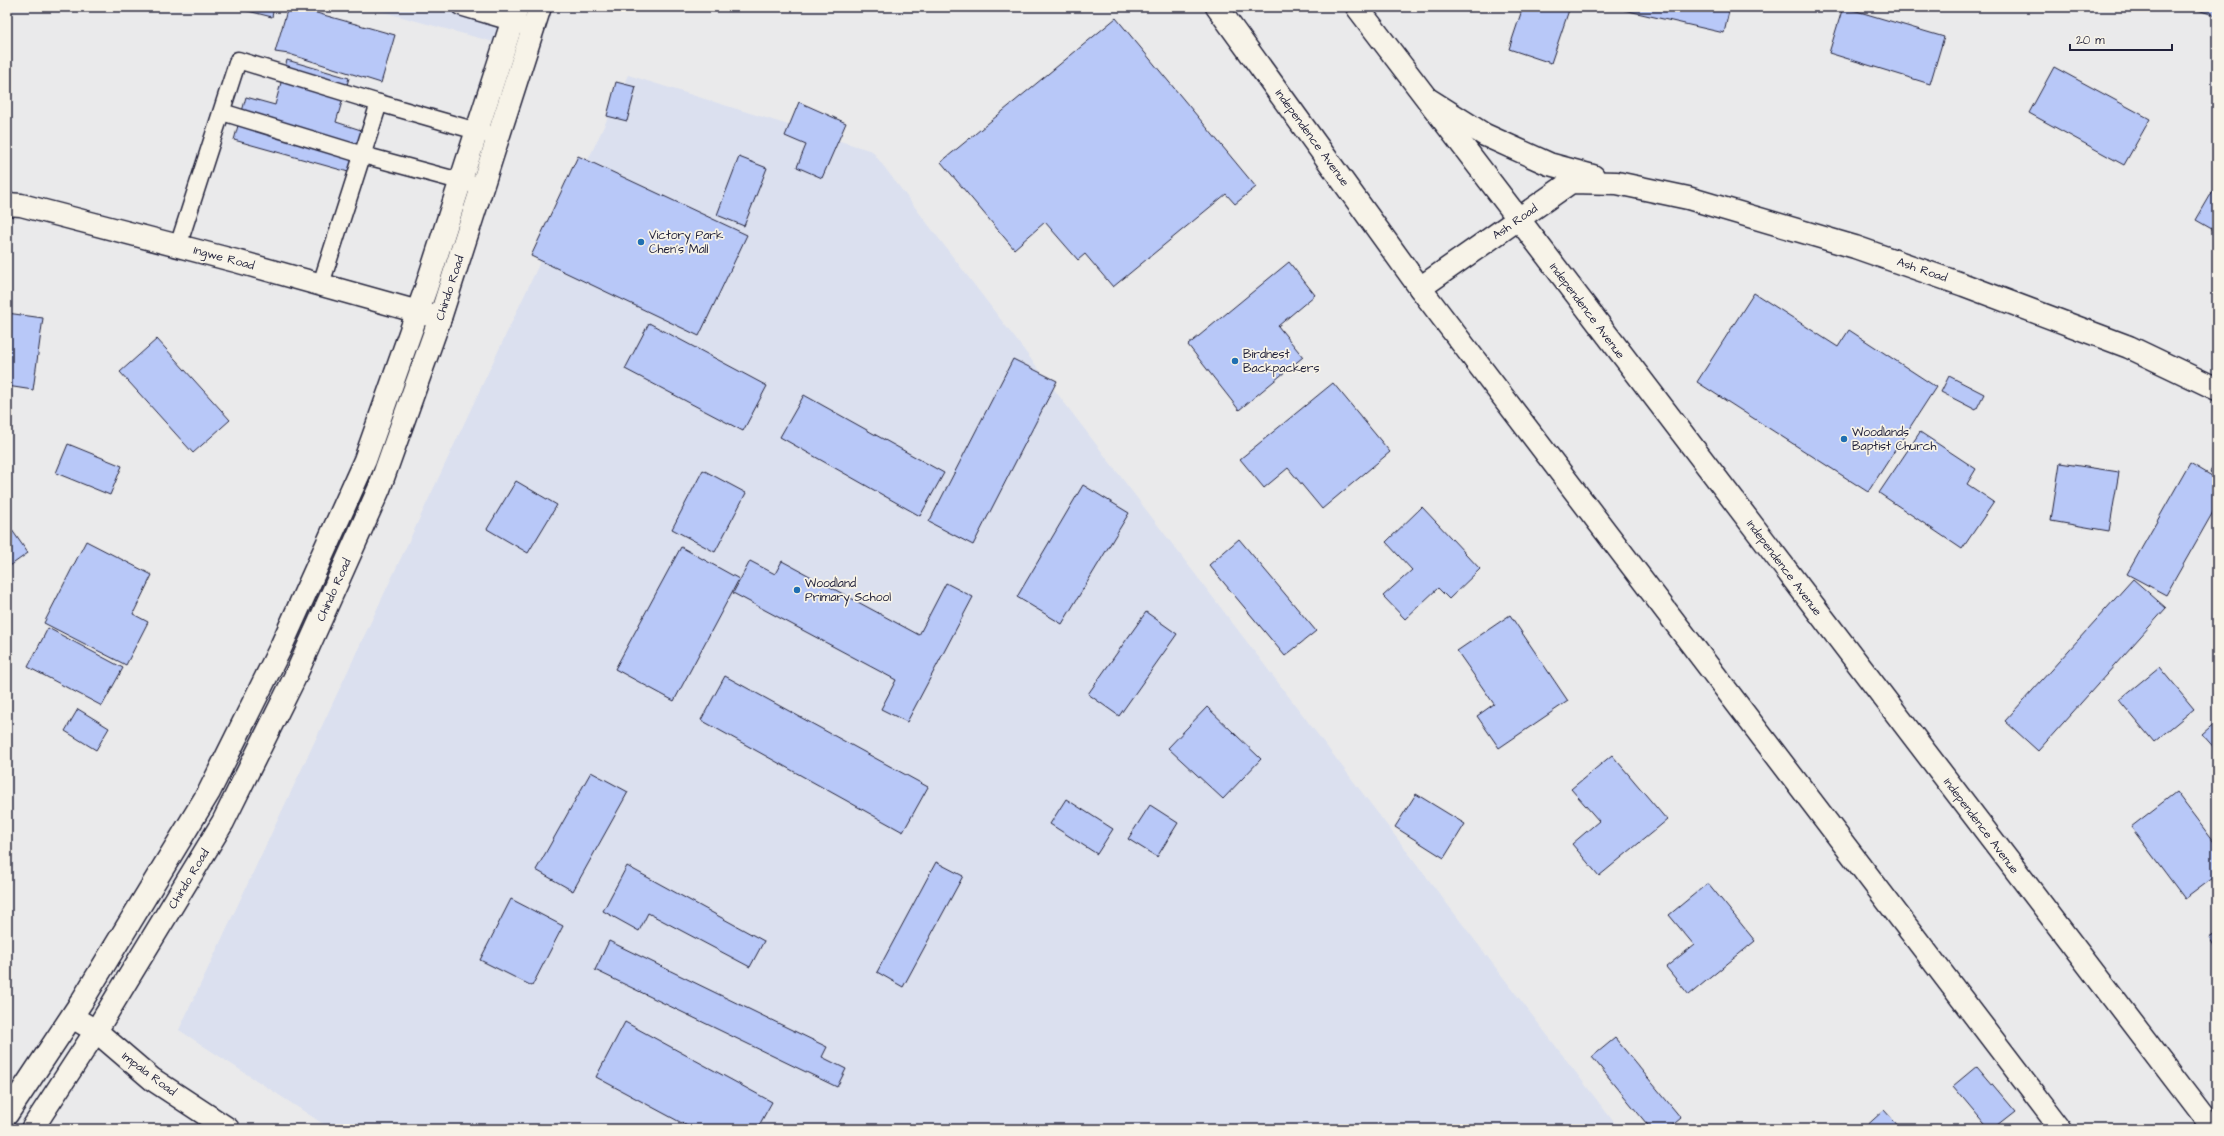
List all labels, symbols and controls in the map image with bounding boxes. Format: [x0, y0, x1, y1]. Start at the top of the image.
scale bar [2070, 26, 2172, 52]
text: 20 m [2076, 32, 2105, 49]
street label: Independence Avenue [1271, 86, 1353, 190]
street label: Ash Road [1489, 200, 1541, 244]
place label: Victory Park Chen's Mall [649, 227, 724, 258]
marker: Victory Park Chen's Mall [636, 237, 646, 247]
street label: Ingwe Road [191, 242, 256, 275]
street label: Chindo Road [431, 253, 469, 323]
street label: Ash Road [1895, 253, 1949, 287]
street label: Independence Avenue [1545, 260, 1629, 363]
place label: Birdnest Backpackers [1243, 346, 1320, 377]
marker: Birdnest Backpackers [1230, 356, 1240, 366]
place label: Woodlands Baptist Church [1852, 424, 1936, 455]
marker: Woodlands Baptist Church [1839, 434, 1849, 444]
street label: Independence Avenue [1742, 517, 1826, 620]
street label: Chindo Road [313, 556, 355, 624]
place label: Woodland Primary School [805, 575, 891, 607]
marker: Woodland Primary School [792, 585, 802, 595]
street label: Independence Avenue [1939, 775, 2023, 878]
street label: Chindo Road [164, 846, 214, 912]
street label: Impala Road [118, 1048, 180, 1100]

